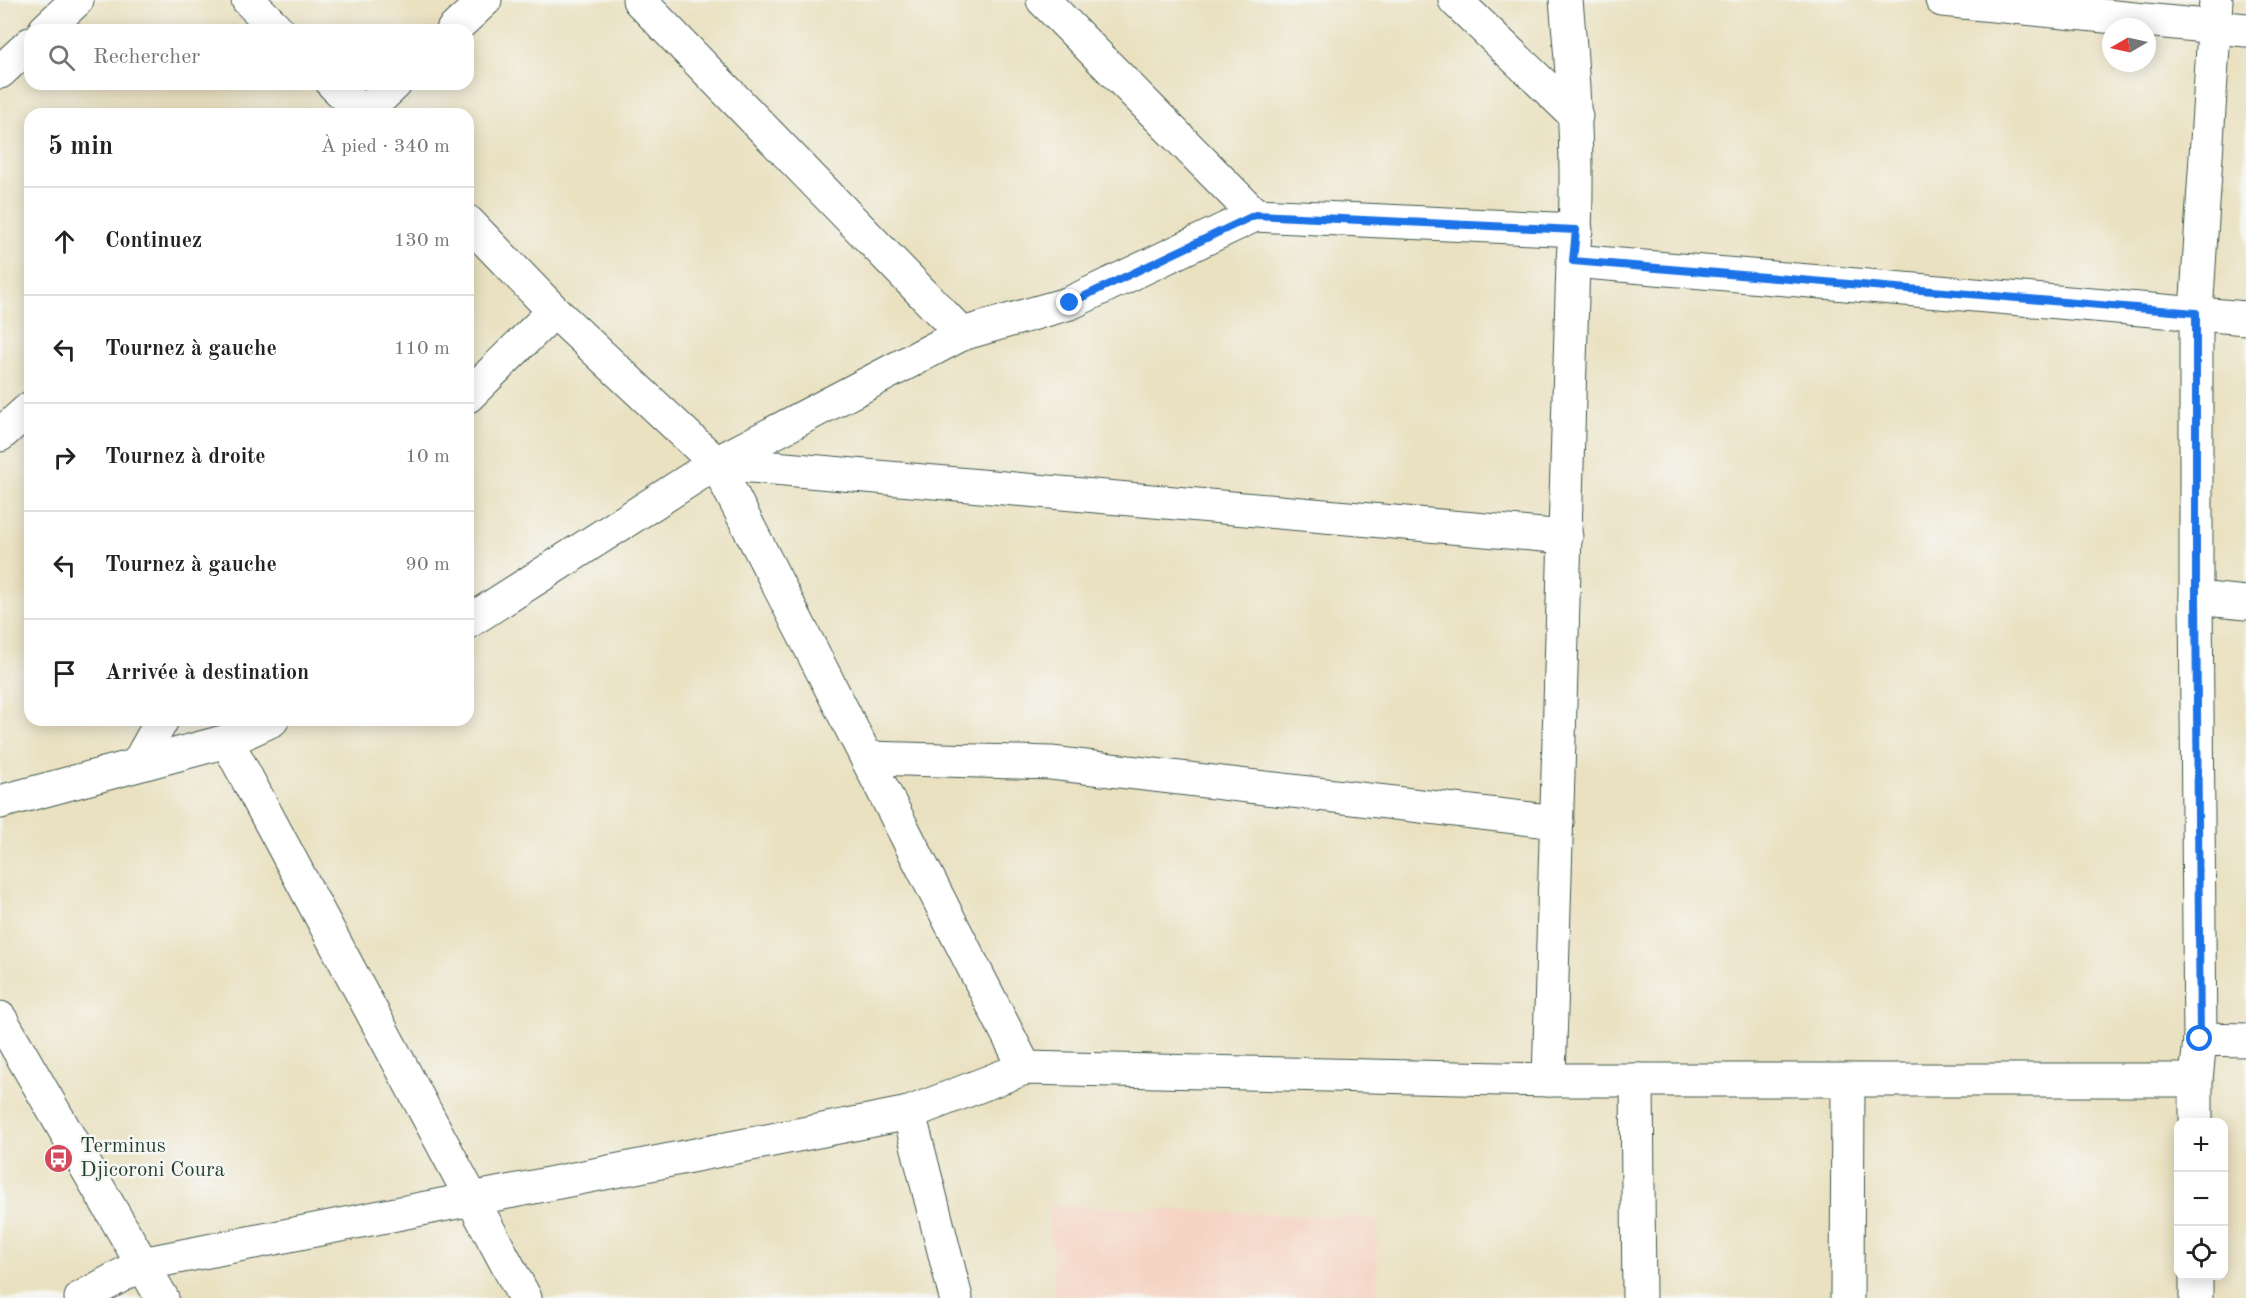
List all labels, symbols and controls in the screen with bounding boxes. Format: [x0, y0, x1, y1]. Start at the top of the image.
north arrow [2102, 18, 2156, 72]
search box [24, 24, 474, 90]
icon: search [45, 41, 78, 74]
text: Rechercher [93, 46, 200, 68]
text: 5 min [48, 134, 113, 160]
text: À pied · 340 m [321, 137, 450, 157]
icon: ahead [48, 225, 81, 258]
text: Continuez [105, 230, 202, 252]
text: 130 m [394, 231, 450, 251]
route end [1056, 289, 1082, 315]
icon: left [48, 333, 81, 366]
text: Tournez à gauche [105, 338, 277, 360]
text: 110 m [394, 339, 450, 359]
icon: right [48, 441, 81, 474]
text: Tournez à droite [105, 446, 266, 468]
text: 10 m [405, 447, 450, 467]
icon: left [48, 549, 81, 582]
text: Tournez à gauche [105, 554, 277, 576]
text: 90 m [405, 555, 450, 575]
icon: arrive [48, 657, 81, 690]
text: Arrivée à destination [105, 662, 309, 684]
route start [2186, 1025, 2212, 1051]
map controls [2174, 1118, 2228, 1280]
button: + [2174, 1118, 2228, 1172]
place label: Terminus Djicoroni Coura [80, 1136, 225, 1181]
bus stop icon: Terminus Djicoroni Coura [43, 1142, 75, 1174]
button: − [2174, 1172, 2228, 1226]
button: locate [2174, 1226, 2228, 1280]

